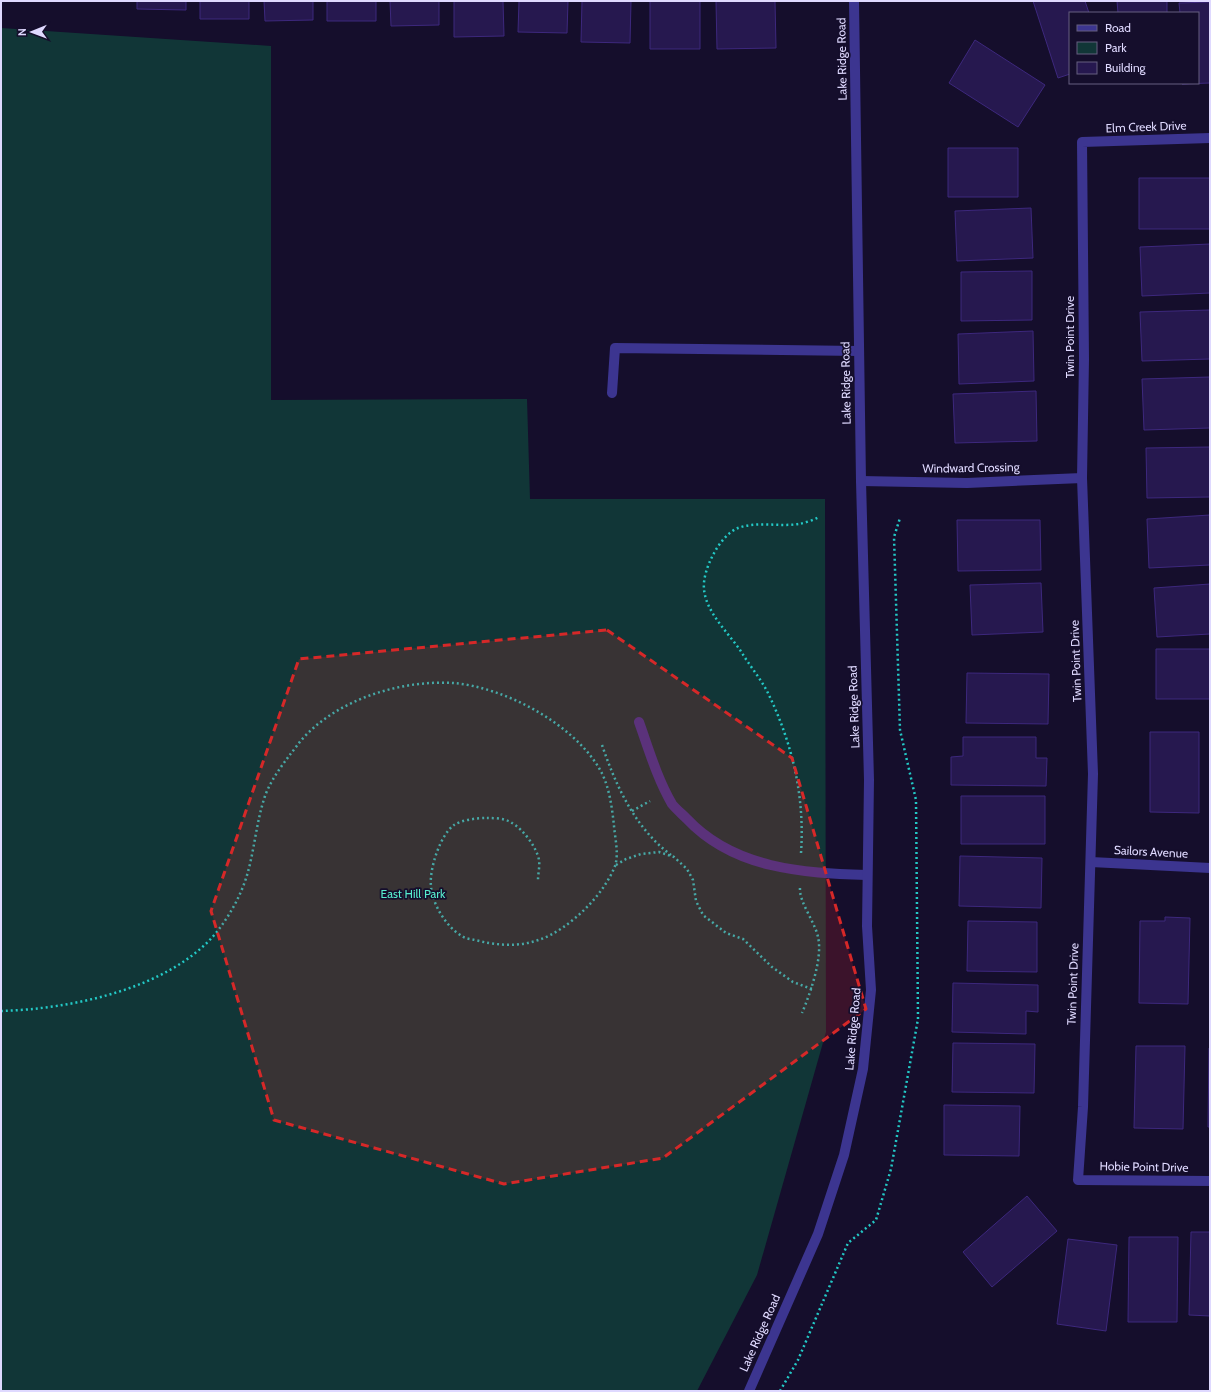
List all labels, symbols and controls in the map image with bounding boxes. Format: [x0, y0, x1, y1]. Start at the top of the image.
north arrow [12, 12, 52, 52]
legend [1069, 12, 1199, 84]
street label: Lake Ridge Road [833, 17, 850, 101]
text: Road [1105, 20, 1131, 35]
text: N [15, 28, 29, 36]
text: Park [1105, 40, 1127, 55]
text: Building [1105, 60, 1147, 75]
street label: Elm Creek Drive [1105, 118, 1187, 135]
street label: Twin Point Drive [1062, 296, 1077, 378]
street label: Lake Ridge Road [837, 341, 854, 425]
street label: Windward Crossing [922, 459, 1021, 476]
street label: Twin Point Drive [1067, 620, 1084, 702]
street label: Lake Ridge Road [845, 665, 862, 749]
street label: Sailors Avenue [1114, 842, 1188, 861]
park label: East Hill Park [380, 886, 446, 901]
street label: Twin Point Drive [1064, 943, 1081, 1025]
street label: Lake Ridge Road [841, 987, 864, 1071]
street label: Hobie Point Drive [1099, 1158, 1189, 1175]
street label: Lake Ridge Road [736, 1292, 783, 1374]

